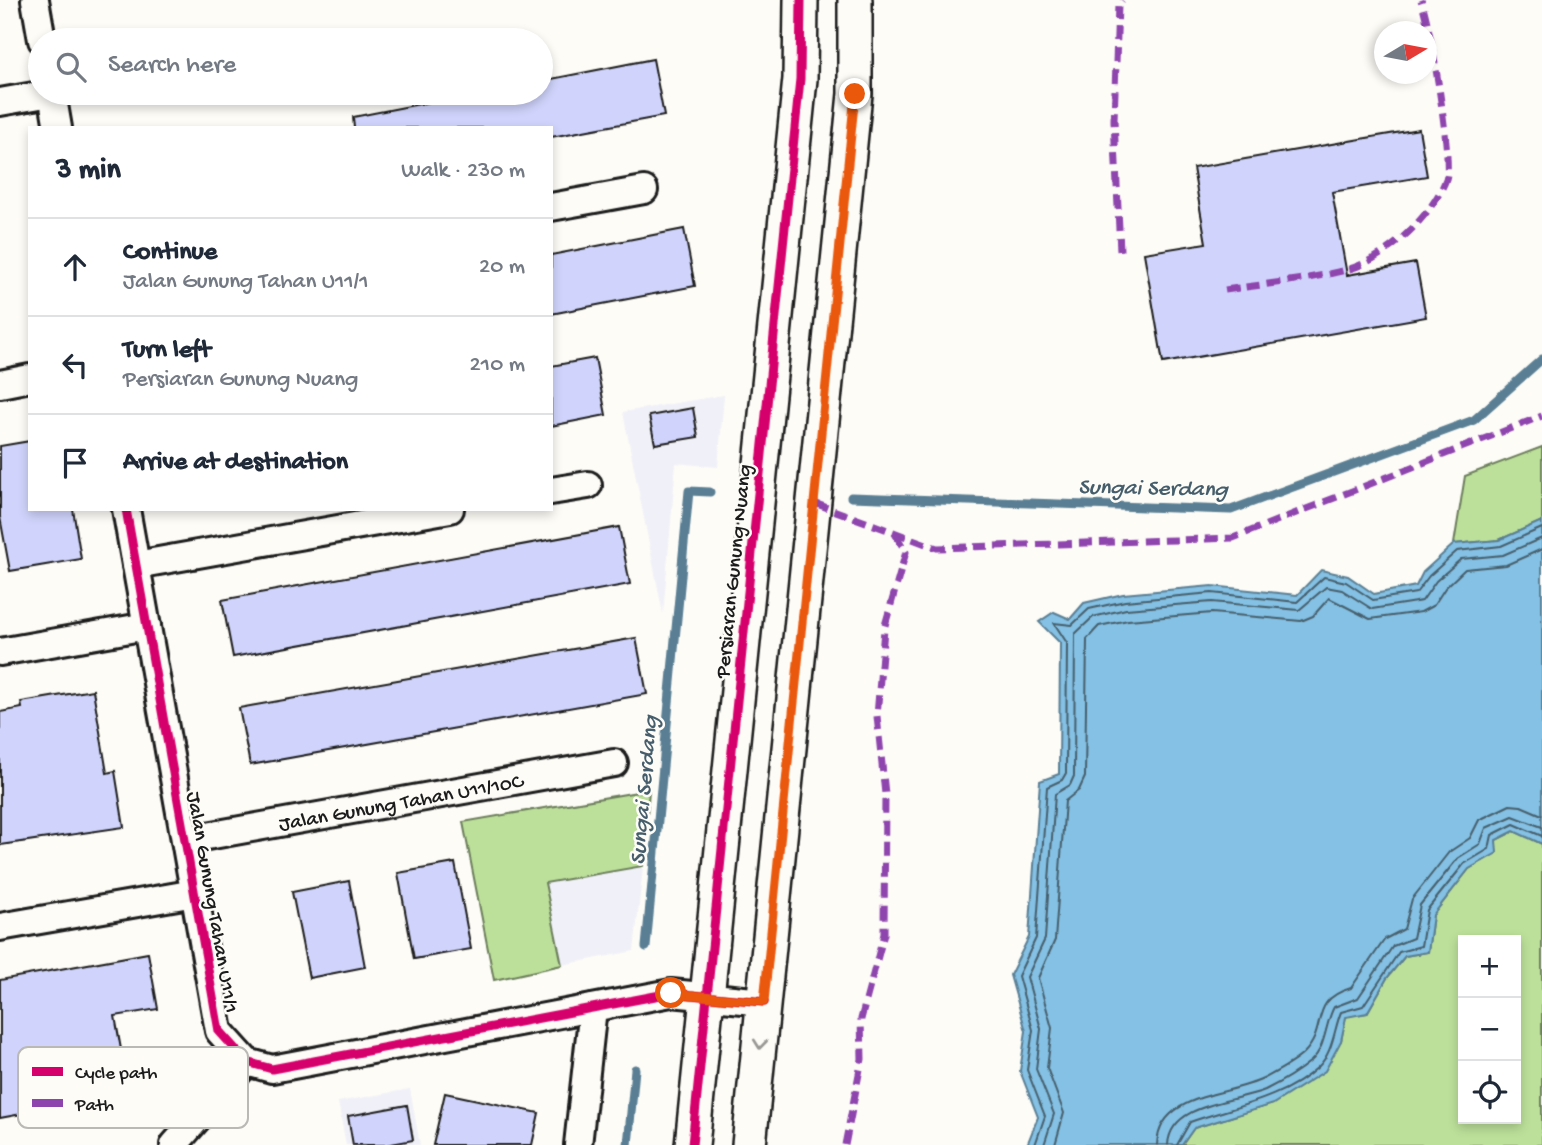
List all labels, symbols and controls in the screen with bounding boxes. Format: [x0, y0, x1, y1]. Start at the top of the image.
north arrow [1374, 21, 1437, 84]
search box [28, 28, 553, 105]
icon: search [52, 48, 90, 86]
text: Search here [108, 51, 236, 82]
route end [839, 78, 870, 109]
text: 3 min [56, 154, 121, 189]
text: Walk · 230 m [401, 158, 525, 185]
text: Continue [123, 238, 217, 269]
icon: ahead [56, 248, 94, 286]
text: 20 m [479, 254, 525, 281]
text: Jalan Gunung Tahan U11/1 [123, 269, 368, 296]
text: Turn left [123, 336, 211, 367]
icon: left [56, 346, 94, 384]
text: 210 m [470, 352, 525, 379]
text: Persiaran Gunung Nuang [123, 367, 358, 394]
icon: arrive [56, 444, 94, 482]
text: Arrive at destination [123, 448, 348, 479]
street label: Persiaran Gunung Nuang [712, 463, 759, 680]
water label: Sungai Serdang [1078, 475, 1230, 504]
water label: Sungai Serdang [626, 713, 666, 866]
street label: Jalan Gunung Tahan U11/10C [277, 770, 527, 839]
street label: Jalan Gunung Tahan U11/1 [179, 790, 242, 1015]
map controls [1458, 935, 1521, 1124]
button: + [1458, 935, 1521, 998]
route start [655, 977, 686, 1008]
button: − [1458, 998, 1521, 1061]
one-way arrow [752, 1038, 767, 1049]
legend [18, 1047, 248, 1128]
button: locate [1458, 1061, 1521, 1124]
text: Cycle path [75, 1063, 157, 1086]
text: Path [74, 1095, 114, 1118]

